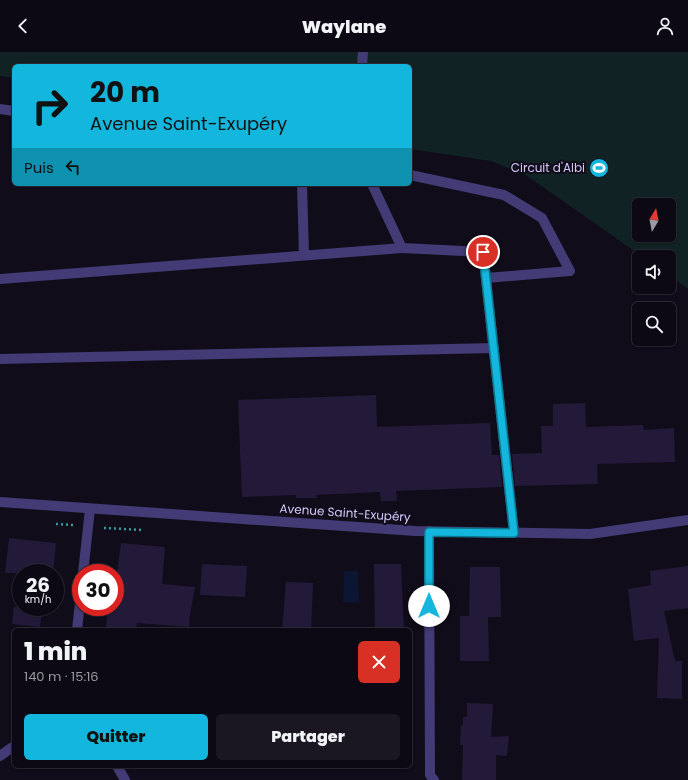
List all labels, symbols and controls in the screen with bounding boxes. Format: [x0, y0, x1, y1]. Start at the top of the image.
text: Waylane [302, 14, 386, 39]
icon: back [12, 15, 34, 37]
icon: person [654, 15, 676, 37]
text: 20 m [90, 73, 160, 112]
icon: right [24, 80, 76, 132]
text: Avenue Saint-Exupéry [90, 111, 287, 136]
icon: left [62, 156, 84, 178]
text: Puis [24, 157, 54, 178]
sports icon: Circuit d'Albi [588, 157, 610, 179]
place label: Circuit d'Albi [511, 159, 585, 176]
north arrow [632, 198, 676, 242]
map controls [632, 198, 676, 346]
pin [466, 235, 500, 269]
icon: arrive [472, 241, 494, 263]
button: sound [632, 250, 676, 294]
button: search [632, 302, 676, 346]
street label: Avenue Saint-Exupéry [279, 499, 411, 526]
speed limit sign: 30 [72, 564, 124, 616]
text: 26 [26, 571, 50, 599]
position arrow [408, 585, 450, 627]
text: km/h [25, 592, 51, 607]
text: 1 min [24, 635, 87, 668]
button: close [358, 641, 400, 683]
text: 140 m · 15:16 [24, 667, 99, 686]
button: Quitter [24, 714, 208, 760]
button: Partager [216, 714, 400, 760]

